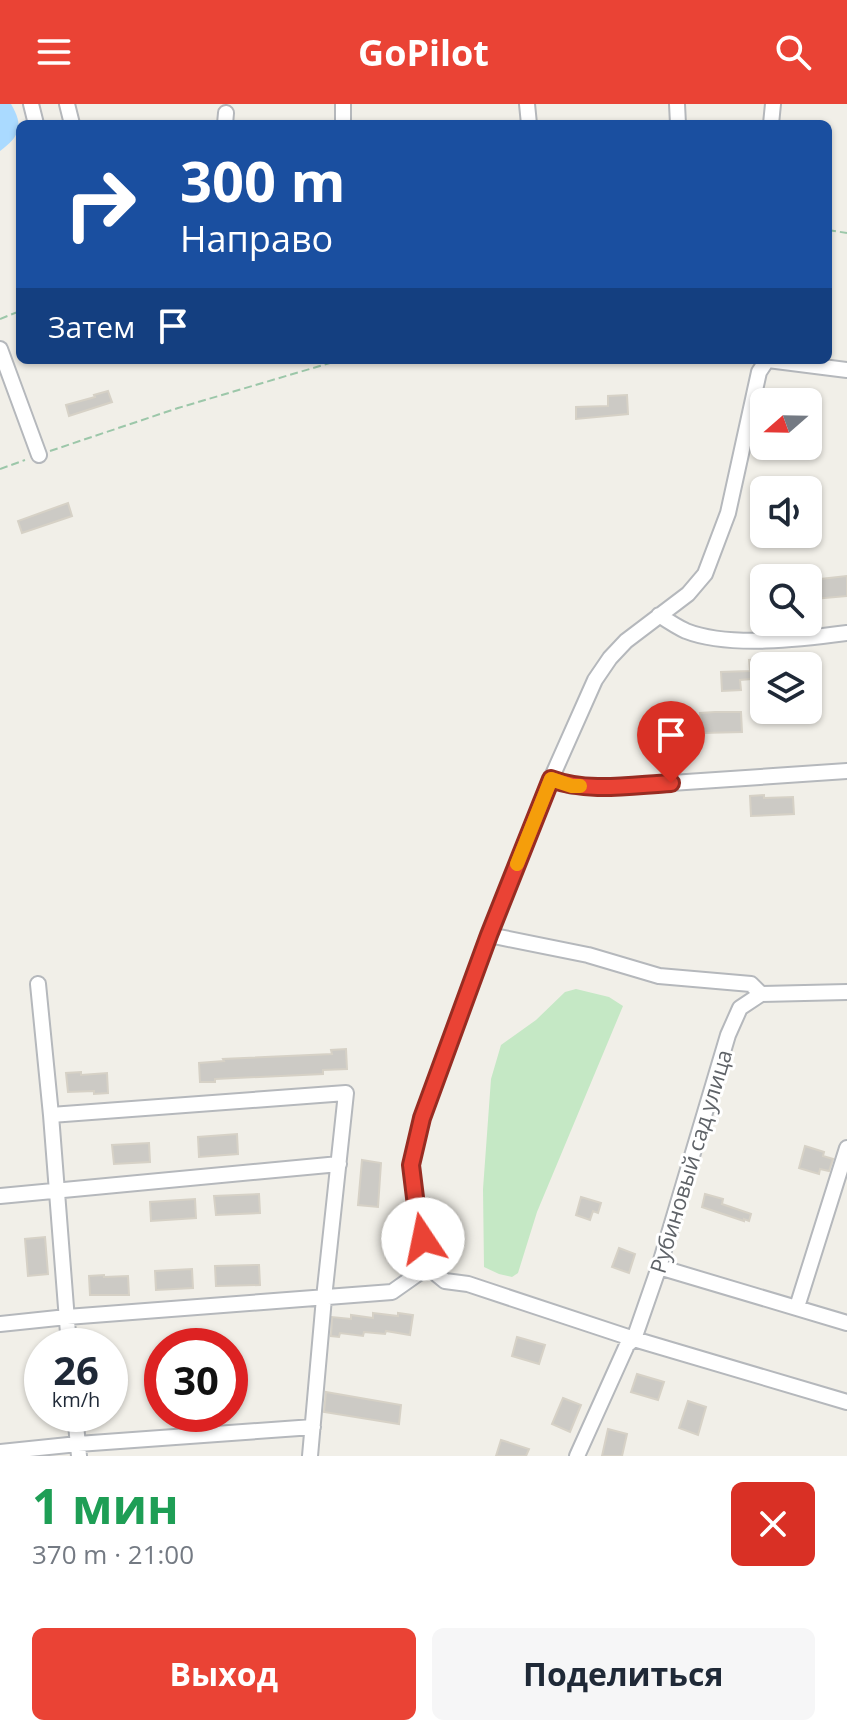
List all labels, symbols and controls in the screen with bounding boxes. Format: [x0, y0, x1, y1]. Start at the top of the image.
text: GoPilot [358, 28, 489, 77]
icon: menu [32, 30, 76, 74]
icon: search [771, 30, 815, 74]
text: 300 m [180, 142, 346, 218]
icon: right [48, 152, 152, 256]
text: Направо [180, 214, 333, 263]
icon: arrive [151, 304, 195, 348]
text: Затем [48, 306, 135, 347]
north arrow [750, 388, 822, 460]
map controls [750, 388, 822, 724]
button: sound [750, 476, 822, 548]
button: search [750, 564, 822, 636]
button: layers [750, 652, 822, 724]
pin [637, 701, 705, 783]
icon: arrive [649, 713, 693, 757]
street label: Рубиновый сад улица [642, 1045, 738, 1277]
position arrow [381, 1197, 465, 1281]
speed limit sign: 30 [144, 1328, 248, 1432]
text: 26 [53, 1342, 99, 1397]
text: km/h [52, 1386, 100, 1413]
text: 1 мин [32, 1473, 179, 1538]
button: close [731, 1482, 815, 1566]
text: 370 m · 21:00 [32, 1536, 194, 1572]
button: Выход [32, 1628, 416, 1720]
button: Поделиться [432, 1628, 815, 1720]

